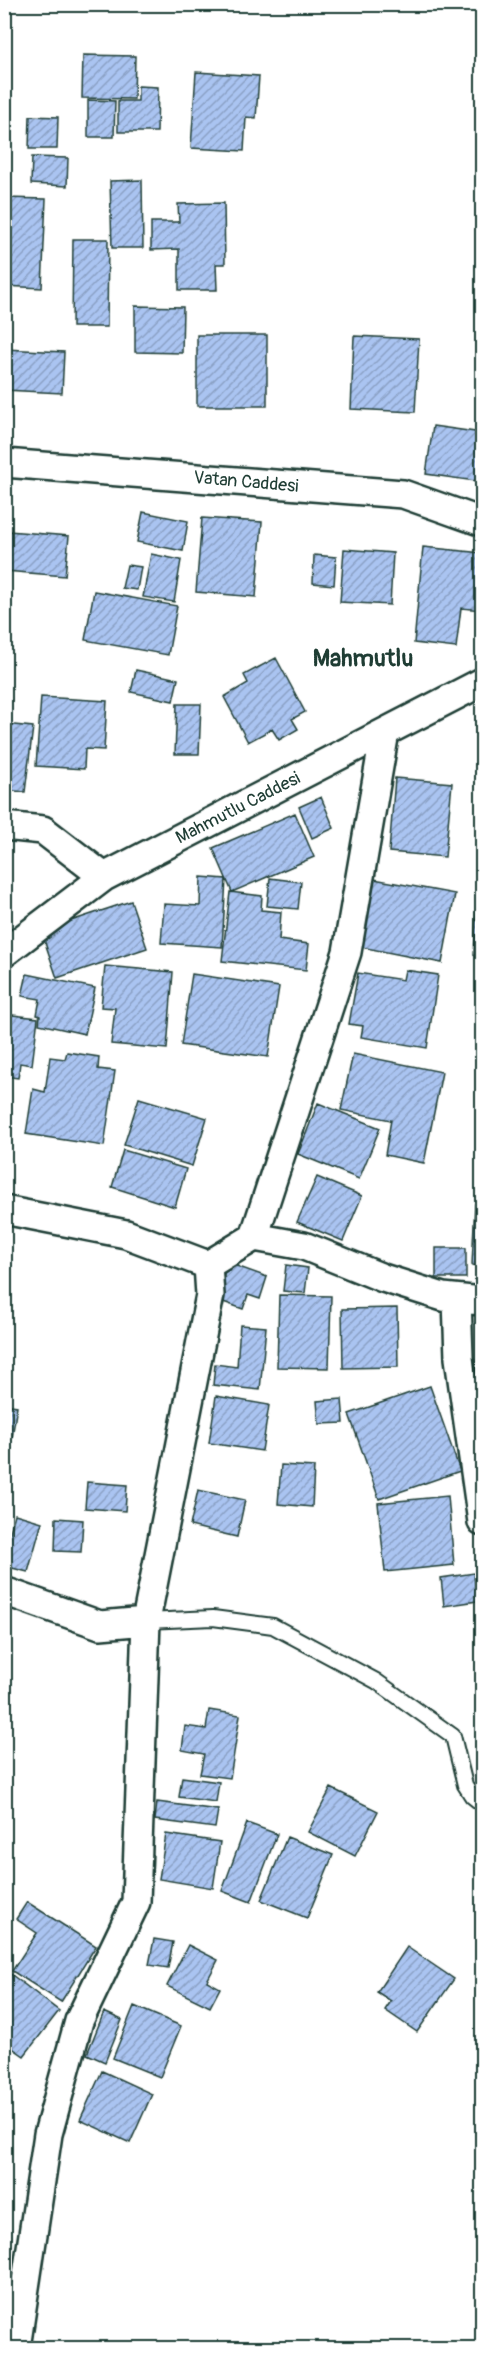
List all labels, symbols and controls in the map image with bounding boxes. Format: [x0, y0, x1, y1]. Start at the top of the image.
street label: Vatan Caddesi [193, 466, 299, 498]
district label: Mahmutlu [313, 644, 413, 673]
street label: Mahmutlu Caddesi [172, 767, 304, 849]

